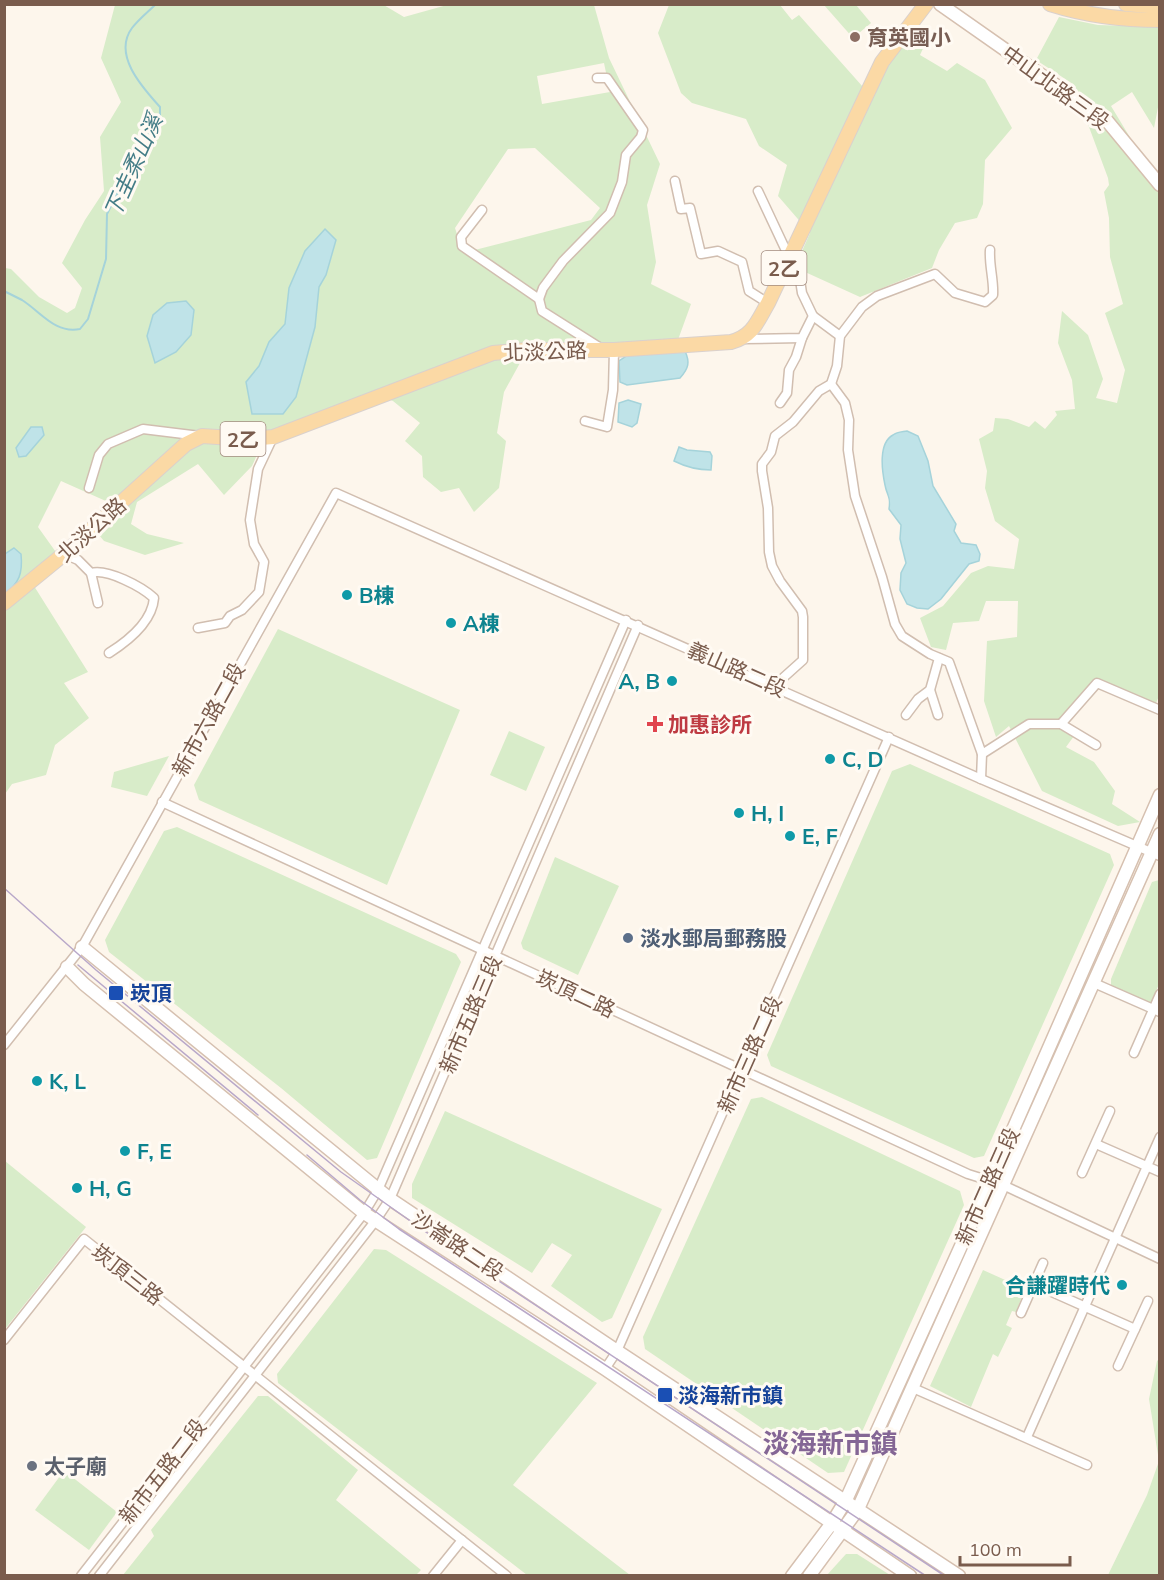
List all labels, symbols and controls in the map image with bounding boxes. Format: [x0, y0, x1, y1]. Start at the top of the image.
place label: 育英國小 [867, 24, 951, 50]
marker: 育英國小 [848, 30, 862, 44]
street label: 中山北路三段 [997, 39, 1115, 135]
water label: 下圭柔山溪 [98, 107, 169, 222]
road number: 2乙 [762, 251, 806, 285]
street label: 北淡公路 [503, 337, 587, 365]
road number: 2乙 [220, 422, 266, 456]
street label: 北淡公路 [51, 491, 131, 567]
place label: B棟 [359, 582, 395, 608]
marker: B棟 [340, 588, 354, 602]
place label: A棟 [463, 610, 500, 636]
marker: A棟 [444, 616, 458, 630]
street label: 義山路二段 [684, 636, 790, 702]
street label: 新市六路二段 [166, 658, 250, 780]
place label: A, B [618, 668, 660, 694]
marker: A, B [665, 674, 679, 688]
place label: 加惠診所 [668, 711, 752, 737]
marker: 加惠診所 [646, 715, 664, 733]
place label: C, D [842, 746, 884, 772]
marker: C, D [823, 752, 837, 766]
place label: H, I [751, 800, 784, 826]
marker: H, I [732, 806, 746, 820]
place label: E, F [802, 823, 838, 849]
marker: E, F [783, 829, 797, 843]
place label: 淡水郵局郵務股 [640, 925, 787, 951]
marker: 淡水郵局郵務股 [621, 931, 635, 945]
street label: 新市五路三段 [433, 951, 507, 1077]
street label: 崁頂二路 [532, 963, 620, 1023]
place label: 崁頂 [130, 980, 172, 1006]
marker: 崁頂 [107, 984, 125, 1002]
street label: 新市三路二段 [711, 991, 787, 1117]
place label: K, L [49, 1068, 86, 1094]
marker: K, L [30, 1074, 44, 1088]
street label: 新市二路三段 [949, 1123, 1025, 1249]
place label: F, E [137, 1138, 172, 1164]
marker: F, E [118, 1144, 132, 1158]
place label: H, G [89, 1175, 132, 1201]
marker: H, G [70, 1181, 84, 1195]
street label: 沙崙路二段 [407, 1205, 509, 1285]
street label: 崁頂三路 [87, 1238, 169, 1310]
place label: 合謙躍時代 [1005, 1272, 1110, 1298]
marker: 合謙躍時代 [1115, 1278, 1129, 1292]
place label: 淡海新市鎮 [678, 1382, 783, 1408]
marker: 淡海新市鎮 [656, 1386, 674, 1404]
street label: 新市五路二段 [113, 1413, 211, 1529]
district label: 淡海新市鎮 [763, 1426, 898, 1460]
place label: 太子廟 [44, 1453, 107, 1479]
marker: 太子廟 [25, 1459, 39, 1473]
scale bar [960, 1529, 1070, 1567]
text: 100 m [969, 1538, 1022, 1561]

